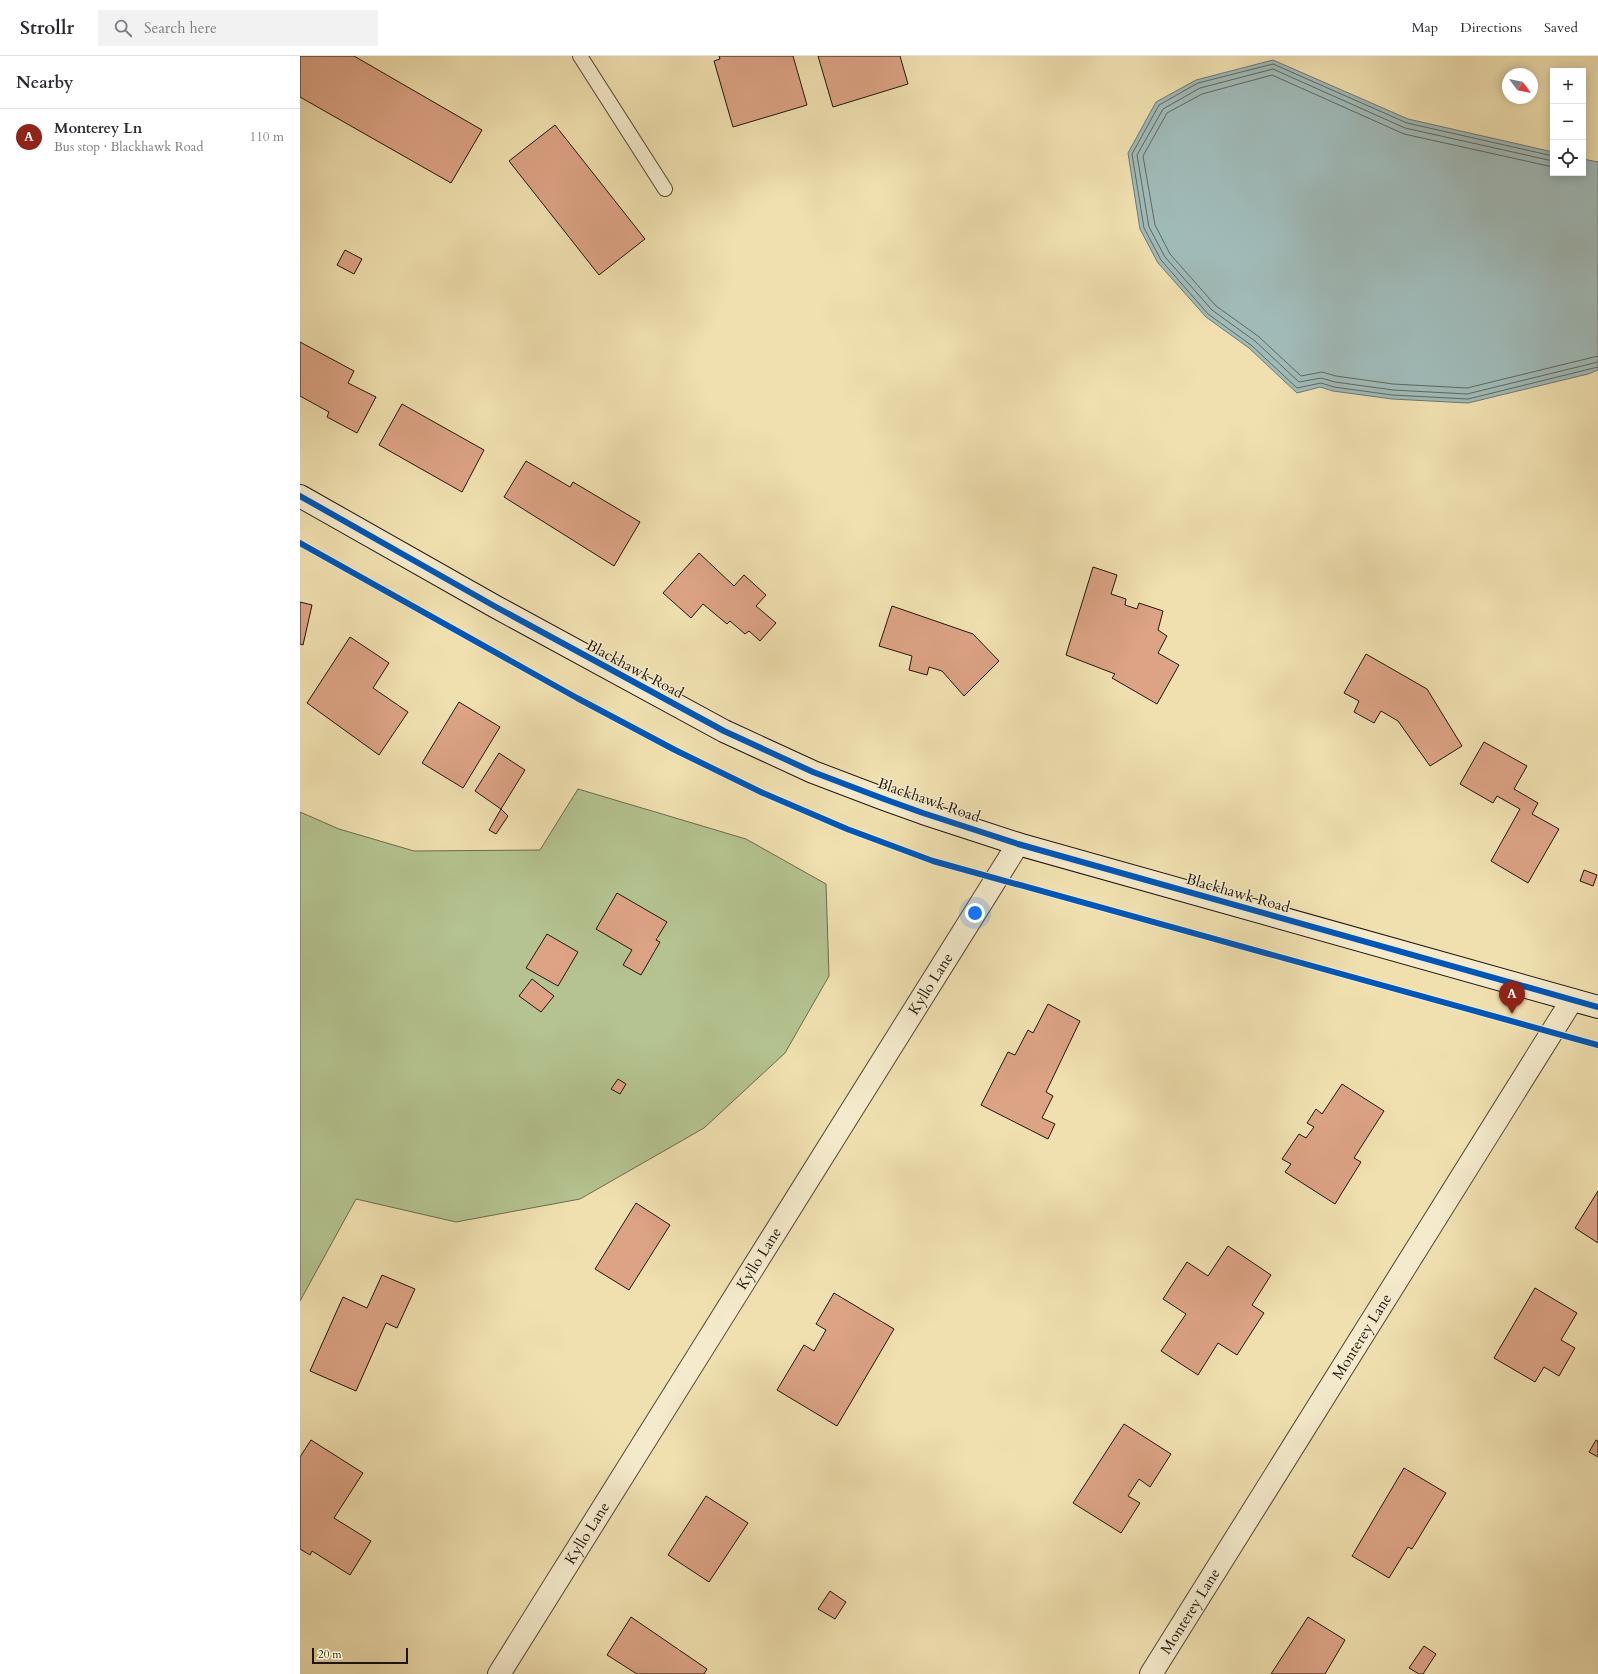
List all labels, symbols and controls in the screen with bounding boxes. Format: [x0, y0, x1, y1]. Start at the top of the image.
search box [98, 10, 378, 46]
text: Strollr [20, 15, 74, 41]
icon: search [112, 17, 134, 39]
text: Search here [144, 18, 217, 38]
text: Map [1412, 18, 1438, 37]
text: Directions [1460, 18, 1522, 37]
text: Saved [1544, 18, 1578, 37]
north arrow [1502, 68, 1538, 104]
map controls [1550, 68, 1586, 176]
button: + [1550, 68, 1586, 104]
text: Nearby [16, 71, 73, 94]
button: − [1550, 104, 1586, 140]
text: Monterey Ln [54, 118, 142, 138]
text: A [24, 128, 34, 146]
text: 110 m [250, 128, 284, 146]
text: Bus stop · Blackhawk Road [54, 138, 203, 156]
button: locate [1550, 140, 1586, 176]
street label: Blackhawk Road [583, 635, 687, 703]
street label: Blackhawk Road [875, 773, 983, 827]
street label: Blackhawk Road [1184, 869, 1292, 917]
your location [965, 903, 985, 923]
street label: Kyllo Lane [904, 949, 958, 1019]
pin: A [1499, 981, 1525, 1014]
street label: Kyllo Lane [732, 1223, 786, 1293]
street label: Monterey Lane [1328, 1290, 1396, 1383]
street label: Kyllo Lane [560, 1498, 614, 1568]
street label: Monterey Lane [1156, 1564, 1225, 1658]
scale bar [312, 1646, 408, 1665]
text: 20 m [318, 1647, 342, 1662]

